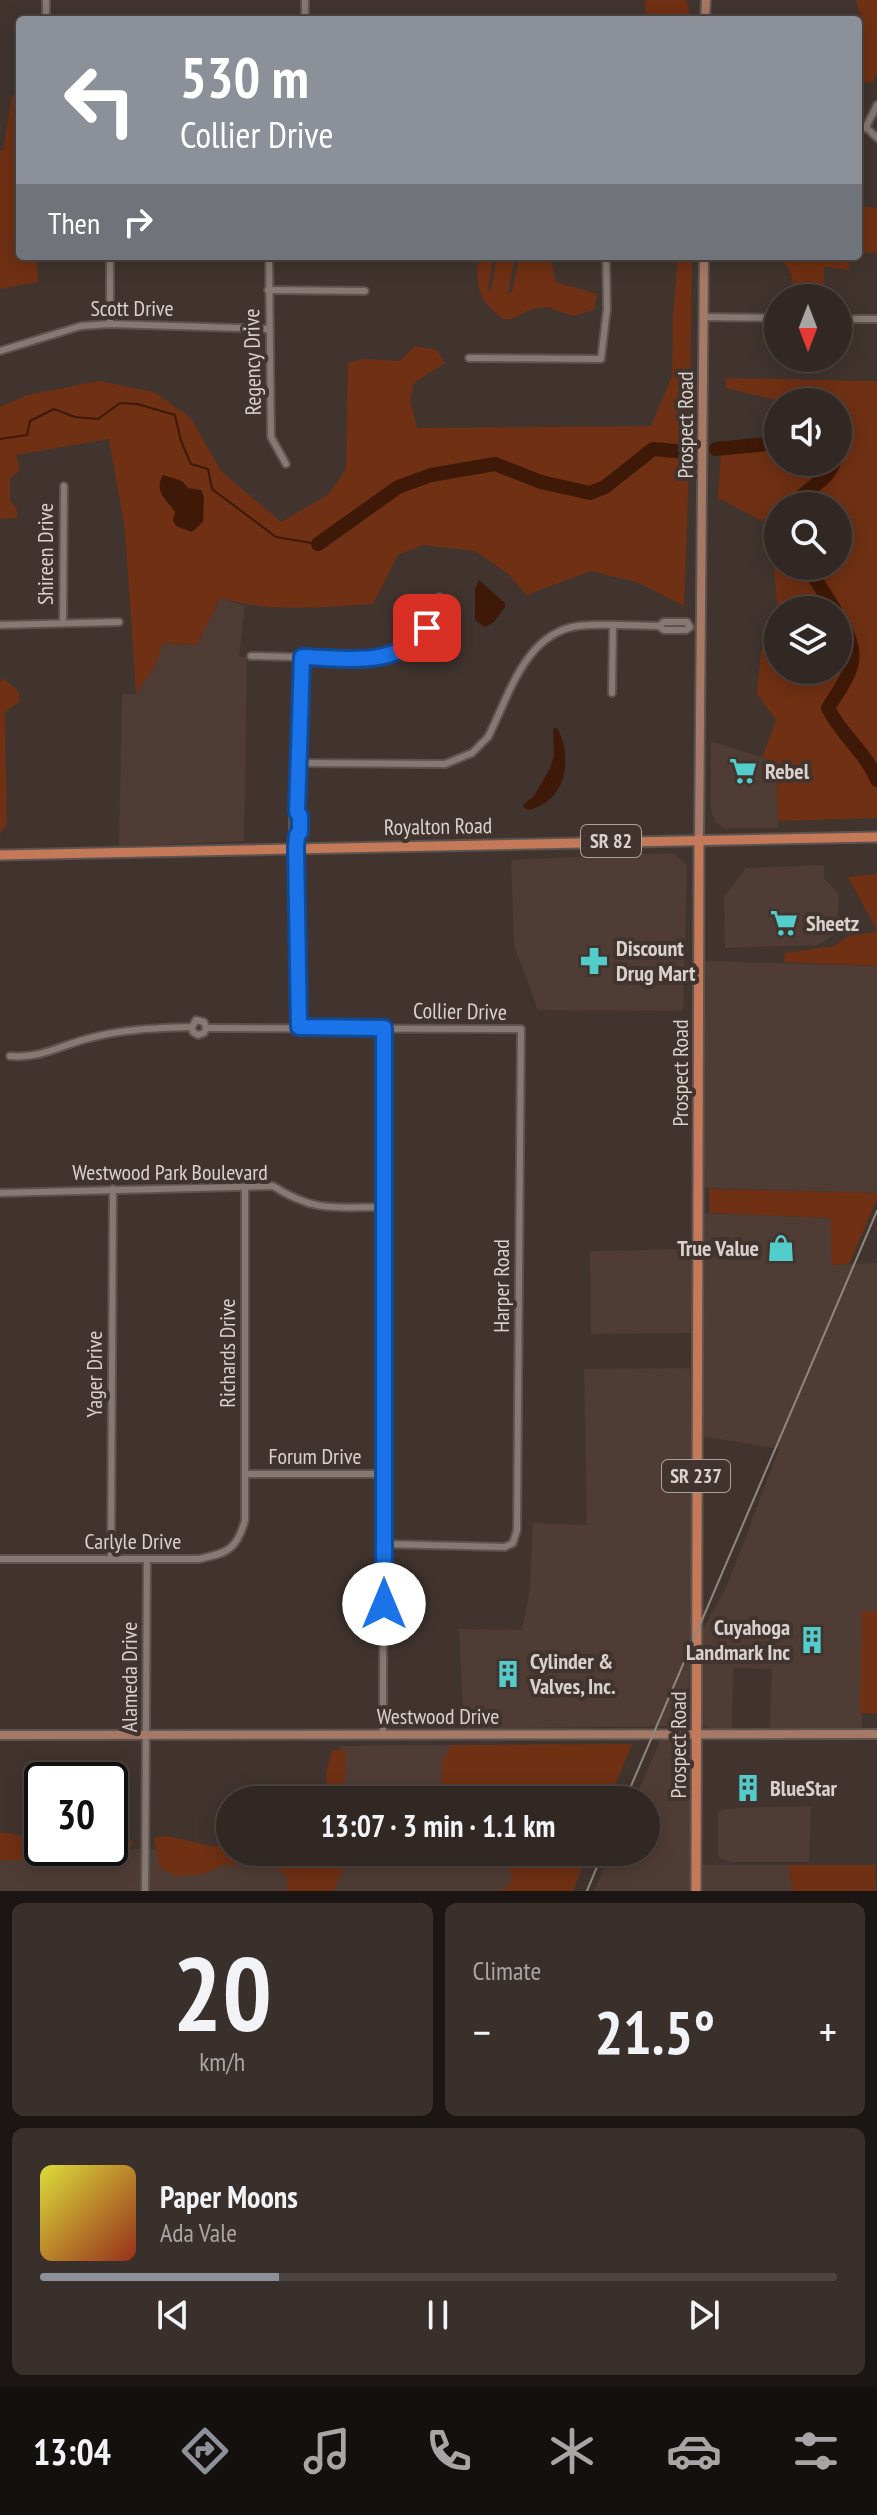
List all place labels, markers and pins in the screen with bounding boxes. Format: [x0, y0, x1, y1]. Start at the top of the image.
pin [393, 594, 461, 662]
supermarket icon: Rebel [728, 756, 758, 786]
place label: Rebel [765, 757, 810, 785]
supermarket icon: Sheetz [769, 908, 799, 938]
place label: Sheetz [806, 909, 859, 937]
place label: Discount Drug Mart [616, 934, 696, 987]
pharmacy icon: Discount Drug Mart [579, 946, 609, 976]
shop icon: True Value [766, 1233, 796, 1263]
place label: True Value [677, 1234, 759, 1262]
place label: Cuyahoga Landmark Inc [686, 1613, 790, 1666]
building icon: Cuyahoga Landmark Inc [797, 1625, 827, 1655]
place label: Cylinder & Valves, Inc. [529, 1647, 616, 1700]
building icon: Cylinder & Valves, Inc. [493, 1659, 523, 1689]
building icon: BlueStar [733, 1773, 763, 1803]
place label: BlueStar [770, 1774, 838, 1802]

